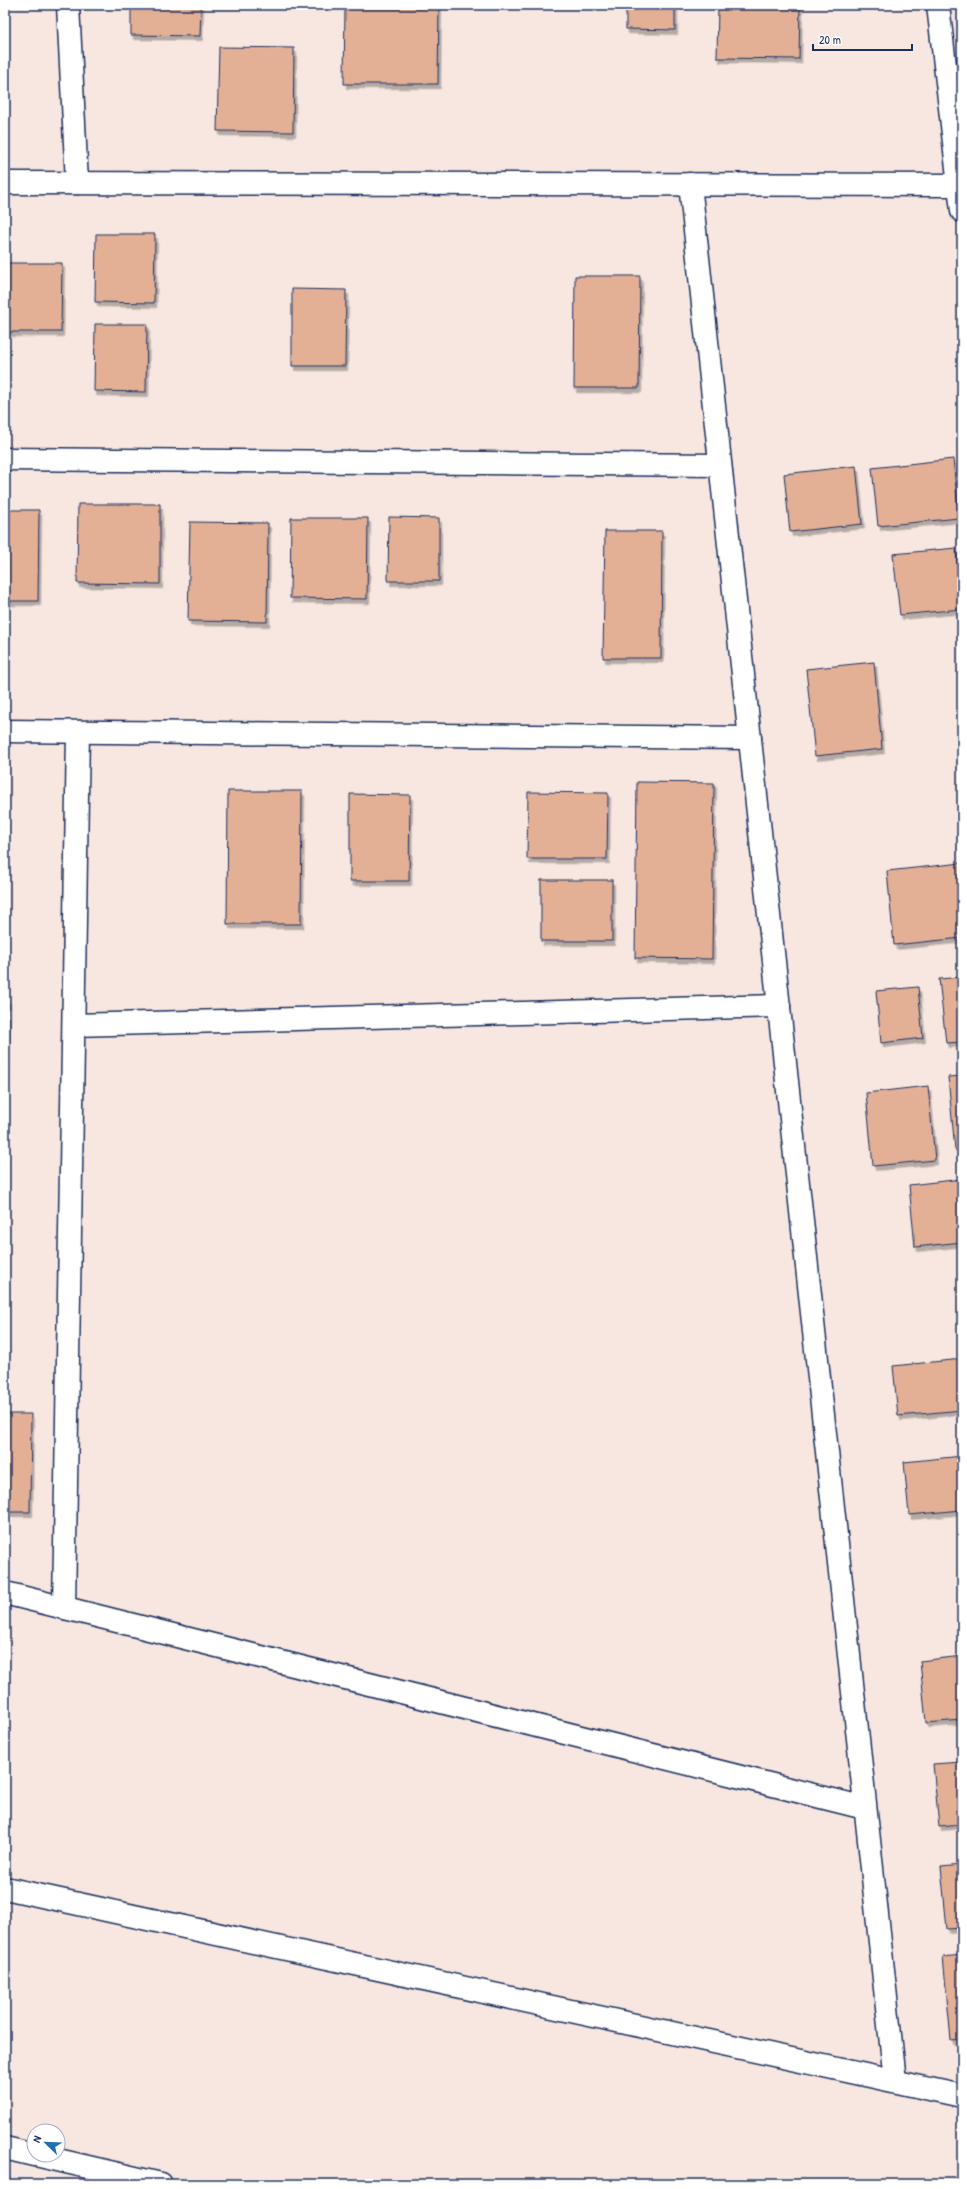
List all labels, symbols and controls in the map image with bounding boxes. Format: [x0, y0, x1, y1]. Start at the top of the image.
scale bar [813, 26, 912, 52]
text: 20 m [819, 31, 841, 48]
north arrow [26, 2123, 66, 2163]
text: N [29, 2134, 44, 2145]

